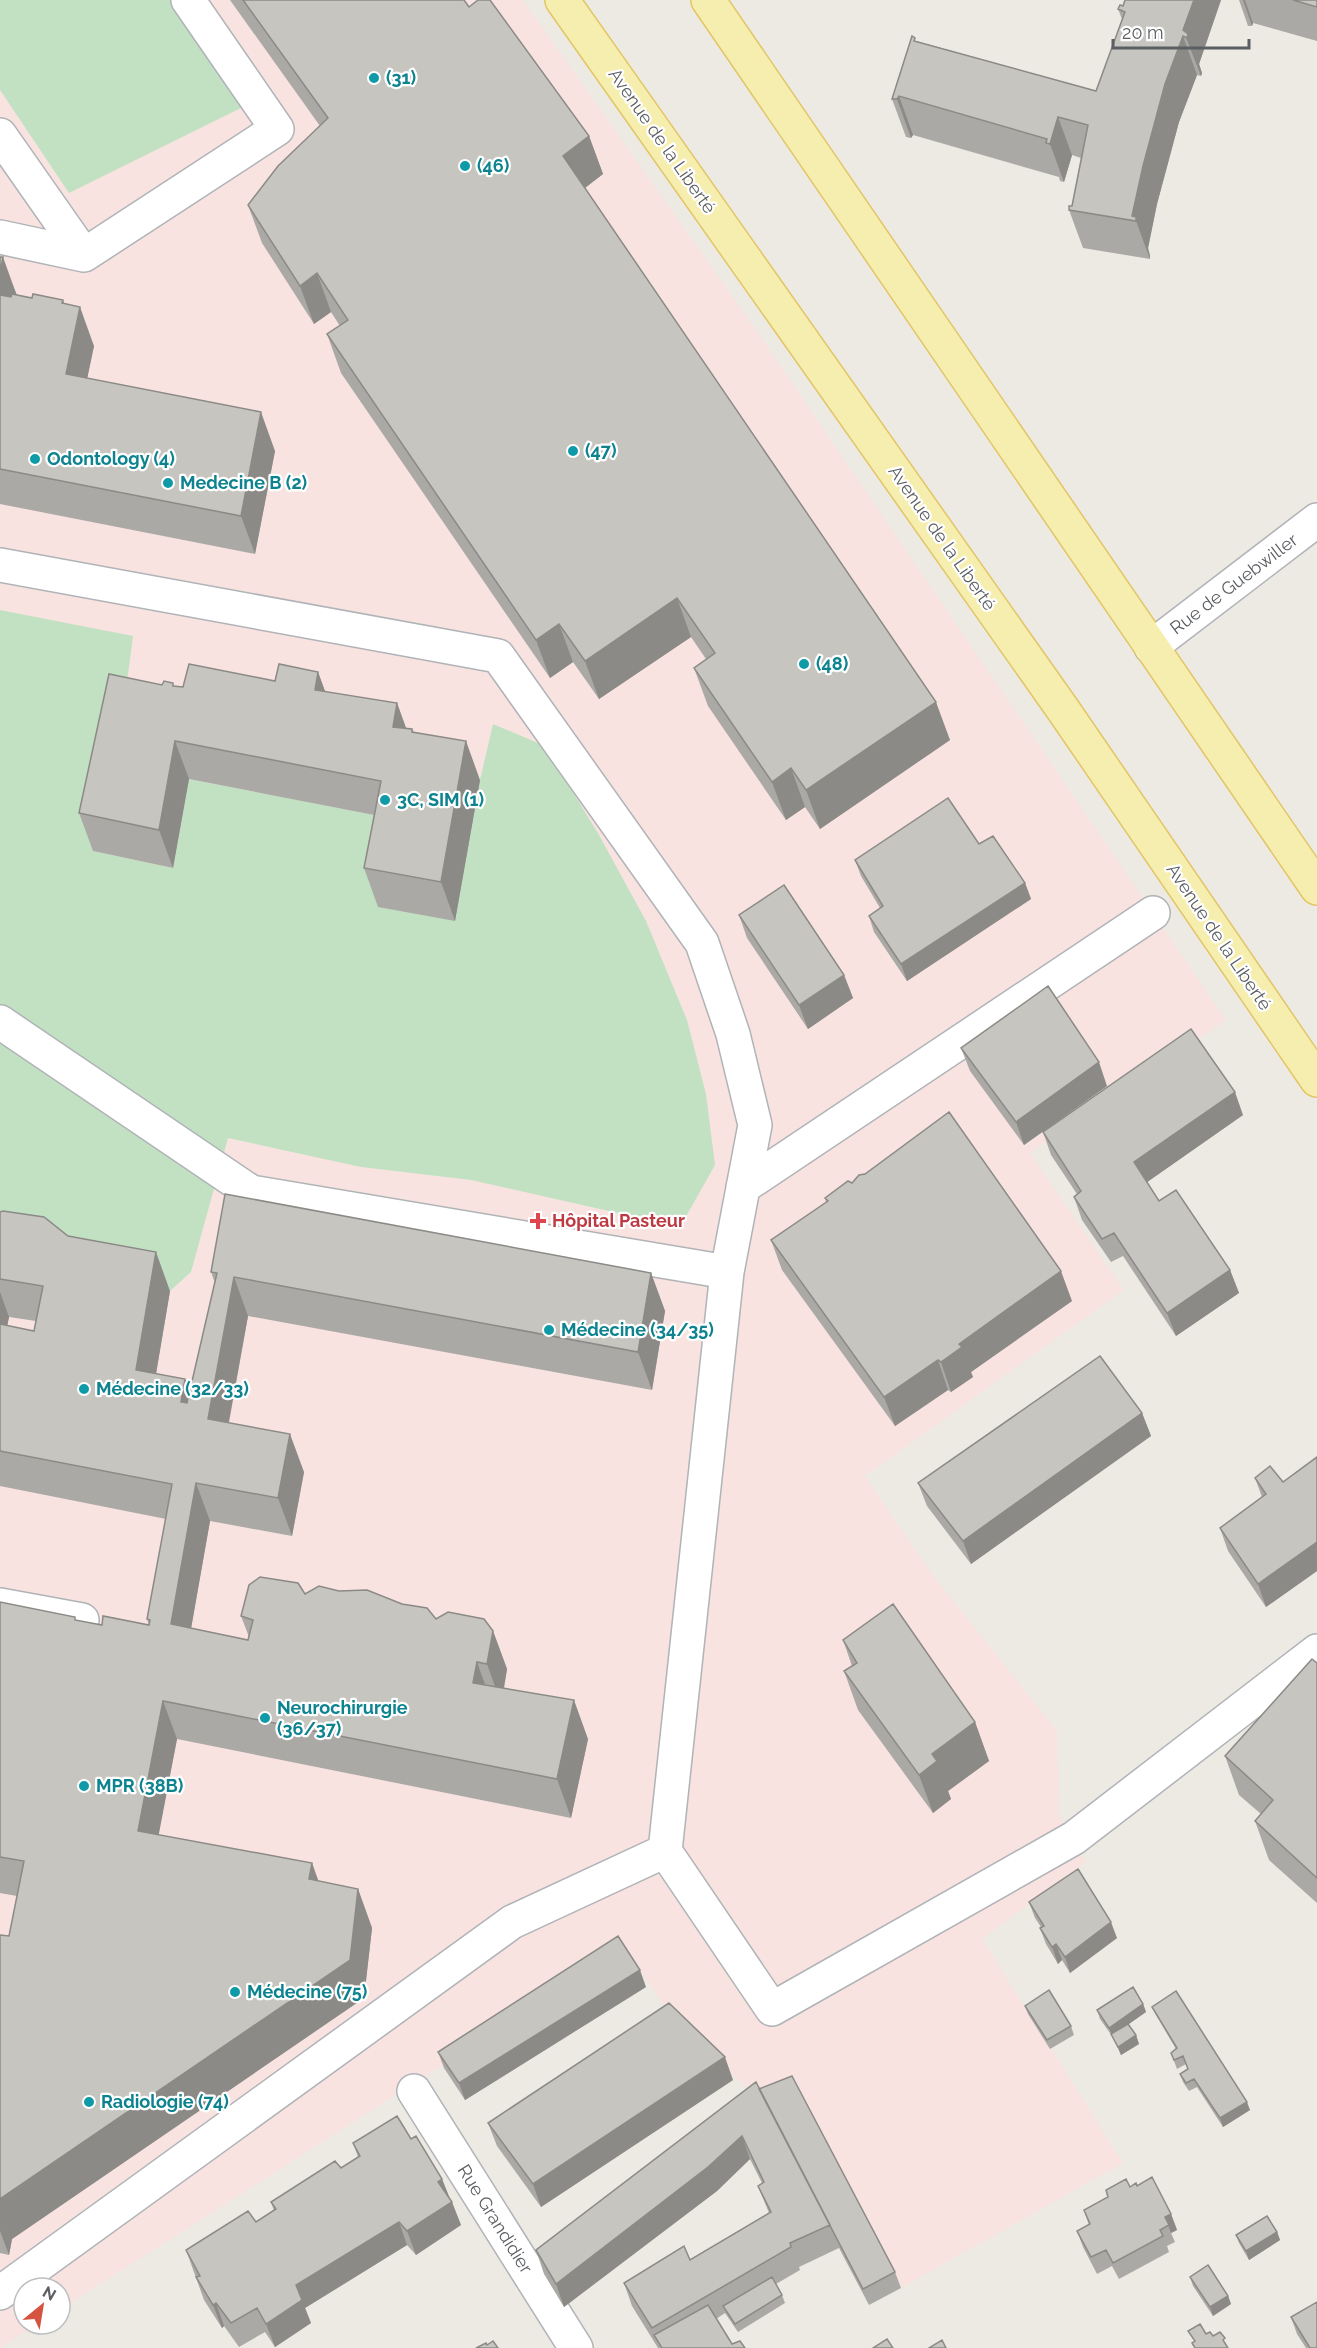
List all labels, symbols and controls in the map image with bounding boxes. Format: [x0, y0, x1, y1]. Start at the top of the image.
scale bar [1113, 12, 1250, 50]
text: 20 m [1122, 22, 1164, 43]
street label: Avenue de la Liberté [604, 64, 721, 218]
place label: (31) [386, 67, 416, 88]
marker: (31) [367, 71, 381, 85]
place label: (46) [477, 155, 509, 176]
marker: (46) [458, 159, 472, 173]
place label: (47) [585, 440, 617, 461]
marker: (47) [566, 444, 580, 458]
place label: Odontology (4) [47, 448, 175, 469]
marker: Odontology (4) [28, 452, 42, 466]
street label: Avenue de la Liberté [884, 461, 1001, 615]
place label: Medecine B (2) [180, 472, 307, 493]
marker: Medecine B (2) [161, 476, 175, 490]
street label: Rue de Guebwiller [1166, 528, 1302, 638]
place label: (48) [816, 653, 848, 674]
marker: (48) [797, 657, 811, 671]
place label: 3C, SIM (1) [397, 789, 484, 810]
marker: 3C, SIM (1) [378, 793, 392, 807]
street label: Avenue de la Liberté [1163, 859, 1277, 1014]
place label: Hôpital Pasteur [552, 1210, 685, 1231]
marker: Hôpital Pasteur [529, 1212, 547, 1230]
place label: Médecine (34/35) [561, 1319, 714, 1340]
marker: Médecine (34/35) [542, 1323, 556, 1337]
place label: Médecine (32/33) [96, 1378, 249, 1399]
marker: Médecine (32/33) [77, 1382, 91, 1396]
place label: Neurochirurgie (36/37) [277, 1697, 408, 1739]
marker: Neurochirurgie (36/37) [258, 1711, 272, 1725]
place label: MPR (38B) [96, 1775, 183, 1796]
marker: MPR (38B) [77, 1779, 91, 1793]
place label: Médecine (75) [247, 1981, 367, 2002]
marker: Médecine (75) [228, 1985, 242, 1999]
place label: Radiologie (74) [101, 2091, 229, 2112]
marker: Radiologie (74) [82, 2095, 96, 2109]
street label: Rue Grandidier [454, 2161, 538, 2277]
north arrow [12, 2276, 72, 2336]
text: N [39, 2282, 59, 2305]

